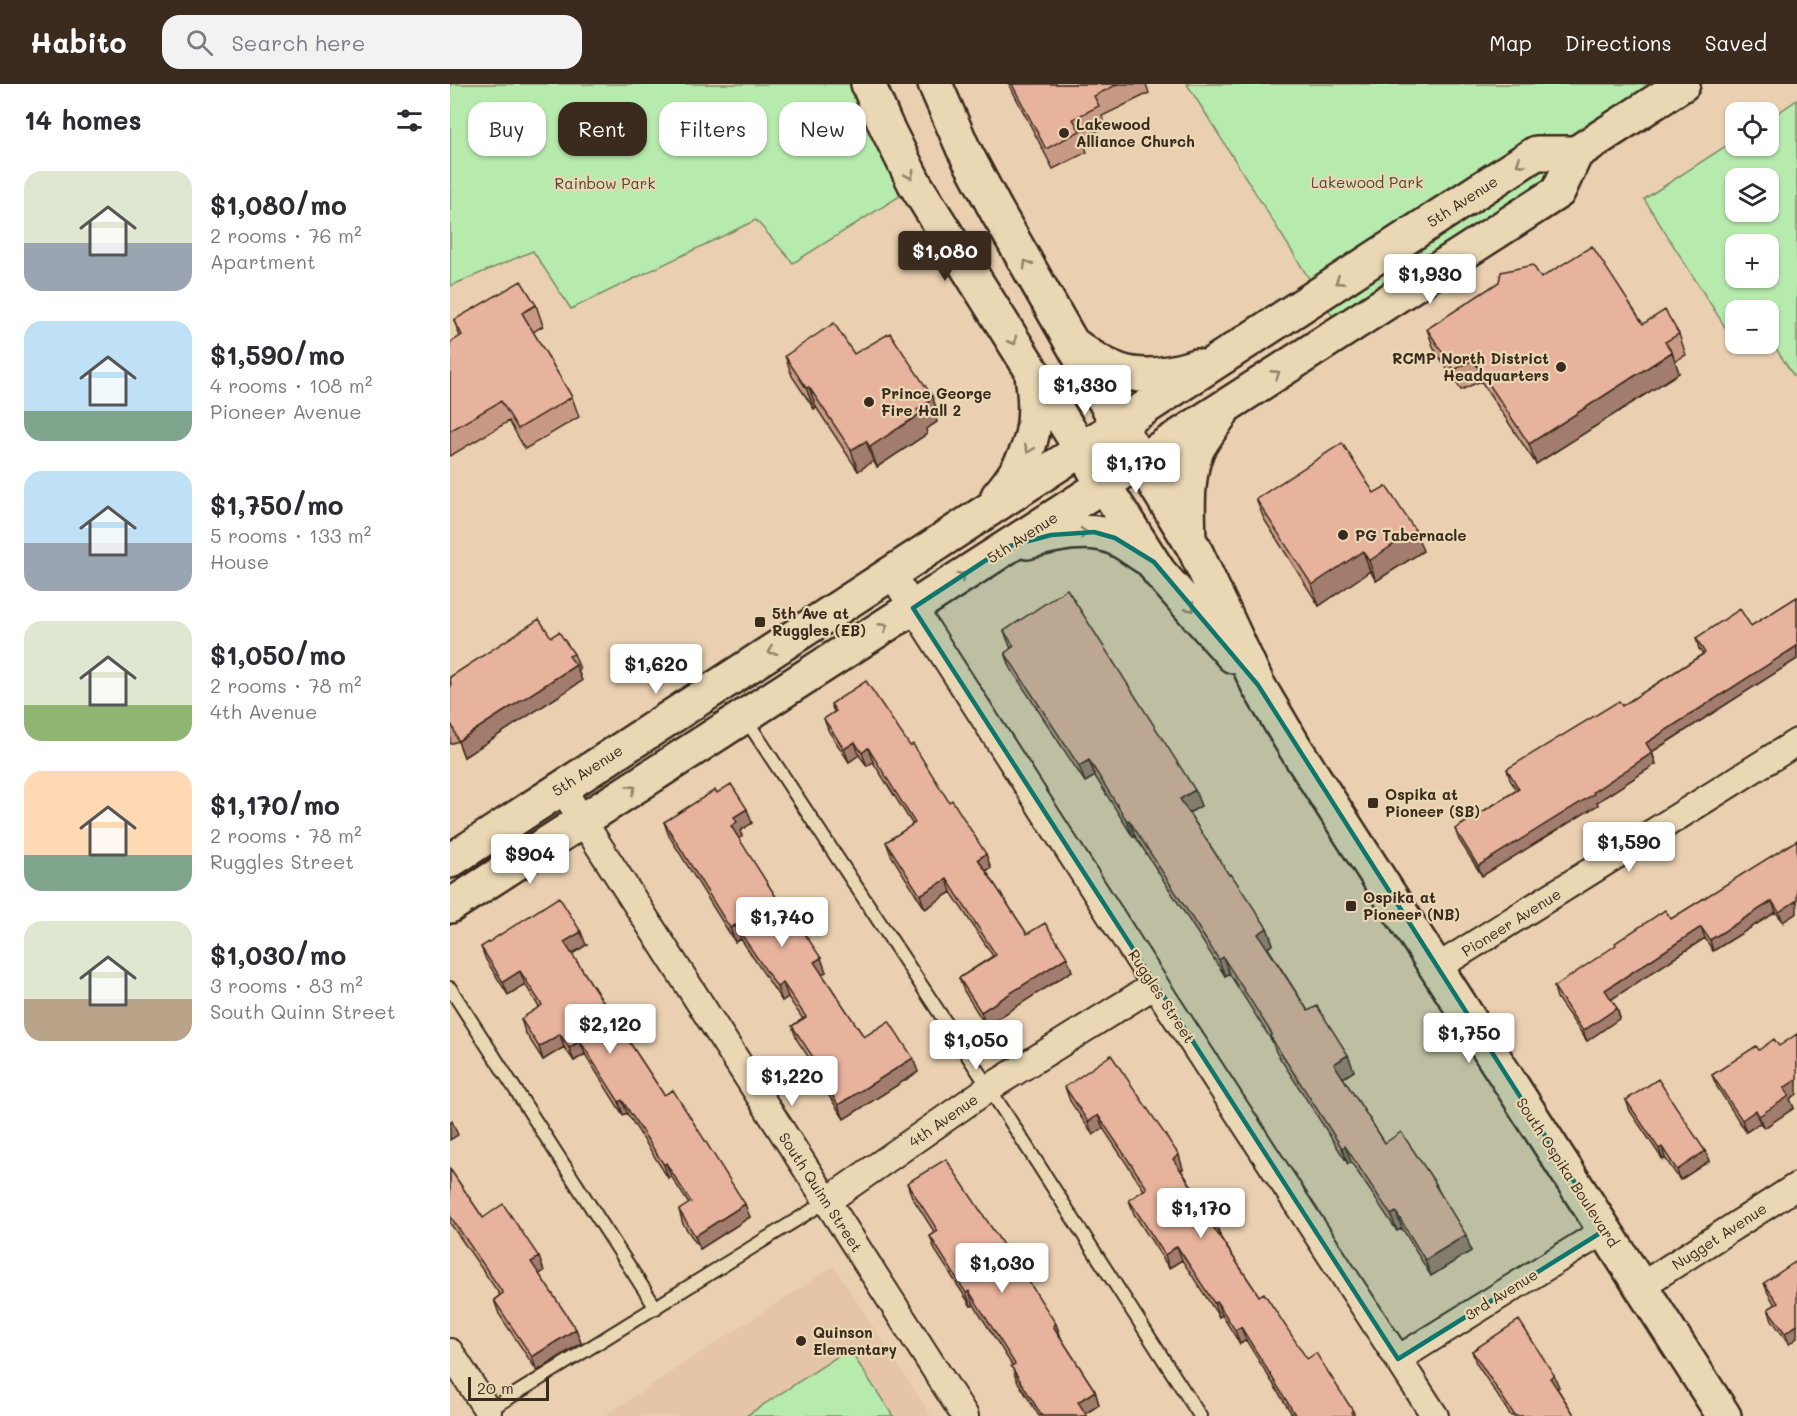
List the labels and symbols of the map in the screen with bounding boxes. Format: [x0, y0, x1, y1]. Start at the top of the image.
place label: Lakewood Alliance Church [1076, 114, 1195, 151]
marker: Lakewood Alliance Church [1057, 126, 1071, 140]
one-way arrow [1516, 156, 1527, 167]
one-way arrow [903, 169, 915, 180]
street label: 5th Avenue [1423, 171, 1501, 231]
park label: Lakewood Park [1311, 172, 1423, 192]
park label: Rainbow Park [555, 173, 655, 193]
pin: $1,080 [896, 231, 994, 282]
pin: $1,930 [1381, 254, 1479, 305]
one-way arrow [1022, 260, 1034, 270]
one-way arrow [1335, 274, 1346, 285]
one-way arrow [1005, 335, 1017, 345]
place label: RCMP North District Headquarters [1392, 348, 1549, 385]
marker: RCMP North District Headquarters [1554, 360, 1568, 374]
pin: $1,330 [1036, 365, 1134, 416]
one-way arrow [1269, 370, 1280, 381]
place label: Prince George Fire Hall 2 [881, 383, 991, 420]
marker: Prince George Fire Hall 2 [862, 395, 876, 409]
one-way arrow [1023, 443, 1036, 453]
pin: $1,170 [1087, 443, 1185, 494]
street label: 5th Avenue [983, 507, 1061, 567]
place label: PG Tabernacle [1355, 525, 1466, 545]
one-way arrow [1079, 527, 1088, 540]
marker: PG Tabernacle [1336, 528, 1350, 542]
one-way arrow [955, 572, 966, 583]
one-way arrow [1183, 601, 1194, 612]
place label: 5th Ave at Ruggles (EB) [772, 603, 866, 640]
marker: 5th Ave at Ruggles (EB) [753, 615, 767, 629]
one-way arrow [878, 622, 888, 634]
one-way arrow [767, 643, 778, 654]
pin: $1,620 [607, 644, 705, 695]
street label: 5th Avenue [548, 740, 626, 800]
place label: Ospika at Pioneer (SB) [1385, 784, 1480, 821]
one-way arrow [626, 785, 636, 797]
marker: Ospika at Pioneer (SB) [1366, 796, 1380, 810]
pin: $1,590 [1580, 822, 1678, 873]
pin: $904 [494, 834, 566, 885]
street label: Pioneer Avenue [1457, 883, 1565, 961]
place label: Ospika at Pioneer (NB) [1363, 887, 1460, 924]
pin: $1,740 [733, 897, 831, 948]
marker: Ospika at Pioneer (NB) [1344, 899, 1358, 913]
street label: Ruggles Street [1124, 945, 1200, 1047]
pin: $2,120 [561, 1004, 659, 1055]
pin: $1,750 [1420, 1013, 1518, 1064]
pin: $1,050 [927, 1020, 1025, 1071]
pin: $1,220 [743, 1056, 841, 1107]
street label: 4th Avenue [904, 1089, 982, 1151]
street label: South Ospika Boulevard [1512, 1093, 1624, 1251]
street label: South Quinn Street [775, 1128, 867, 1256]
pin: $1,170 [1152, 1188, 1250, 1239]
street label: Nugget Avenue [1668, 1198, 1770, 1274]
pin: $1,030 [953, 1243, 1051, 1294]
street label: 3rd Avenue [1461, 1264, 1541, 1324]
place label: Quinson Elementary [813, 1322, 897, 1359]
marker: Quinson Elementary [794, 1334, 808, 1348]
scale bar [468, 1374, 549, 1402]

